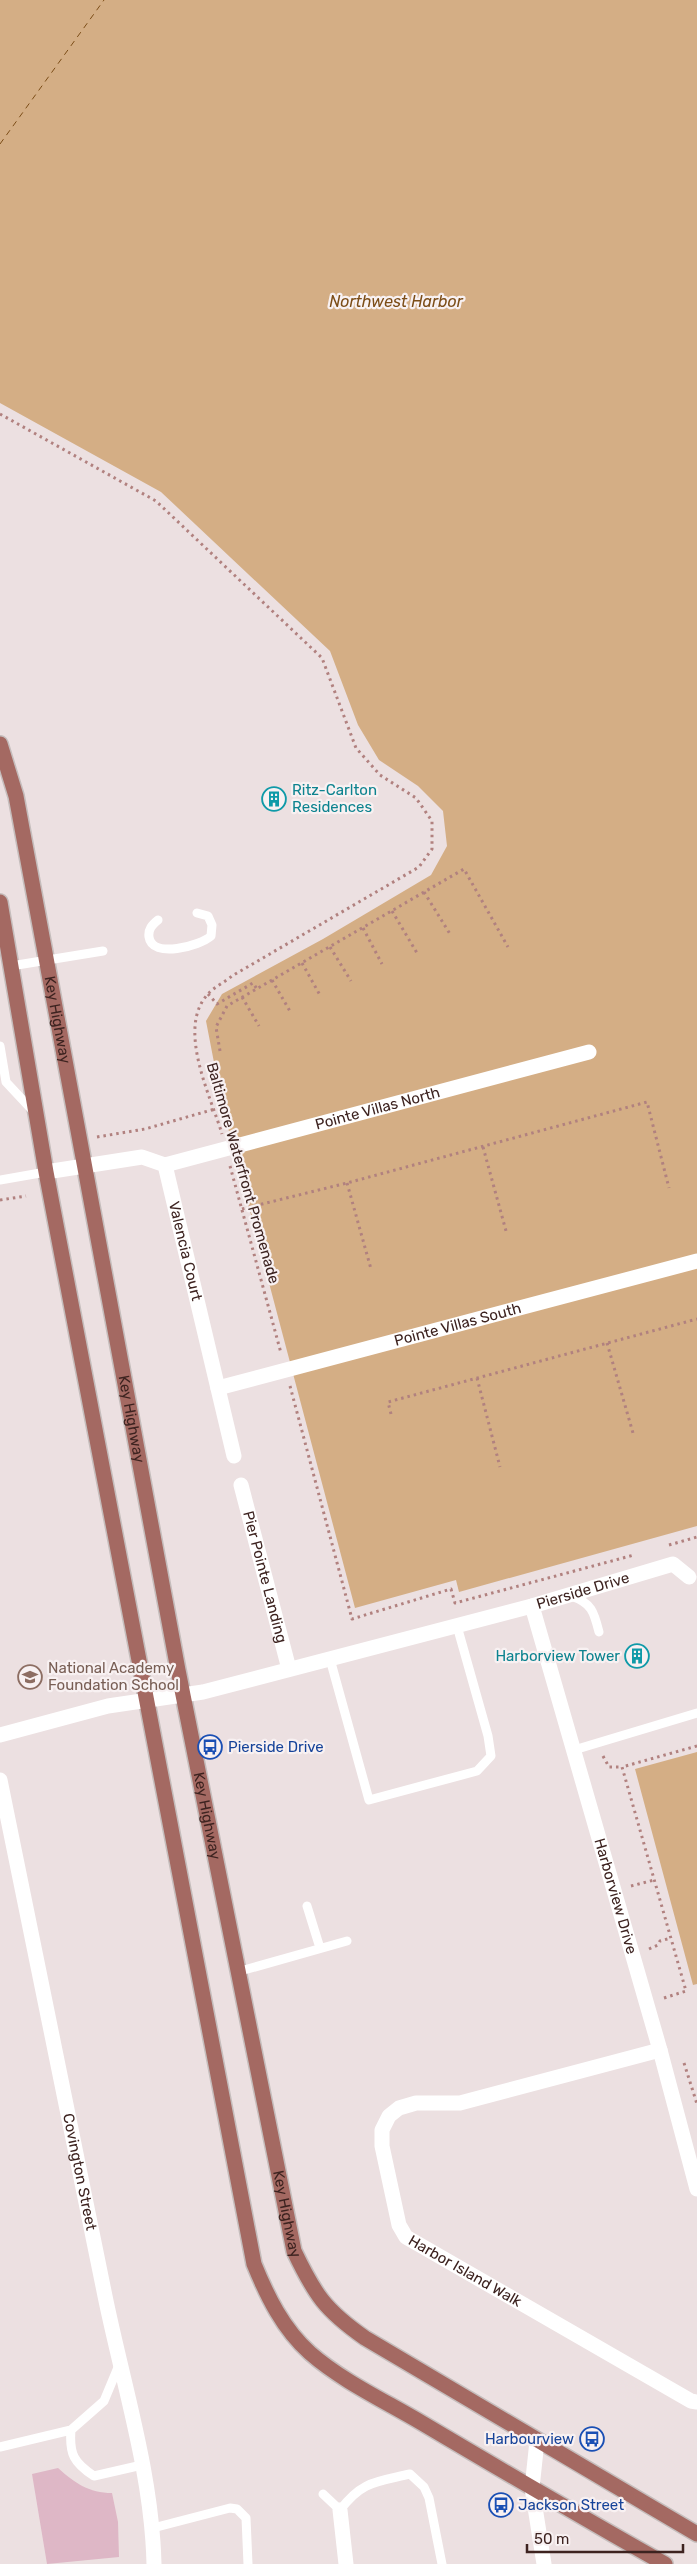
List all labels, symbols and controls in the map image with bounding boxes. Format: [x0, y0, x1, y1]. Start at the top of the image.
water label: Northwest Harbor [329, 292, 464, 311]
place label: Ritz-Carlton Residences [292, 781, 377, 816]
building icon: Ritz-Carlton Residences [261, 786, 287, 812]
street label: Key Highway [41, 974, 74, 1065]
street label: Baltimore Waterfront Promenade [203, 1060, 283, 1286]
street label: Pointe Villas North [313, 1083, 442, 1134]
street label: Valencia Court [165, 1200, 206, 1303]
street label: Pointe Villas South [392, 1299, 523, 1350]
street label: Key Highway [115, 1374, 148, 1464]
street label: Pier Pointe Landing [239, 1509, 291, 1645]
street label: Pierside Drive [534, 1569, 631, 1613]
building icon: Harborview Tower [624, 1643, 650, 1669]
place label: Harborview Tower [495, 1647, 620, 1665]
place label: National Academy Foundation School [48, 1659, 179, 1694]
school or university icon: National Academy Foundation School [17, 1664, 43, 1690]
bus stop icon: Pierside Drive [197, 1734, 223, 1760]
place label: Pierside Drive [228, 1738, 324, 1756]
street label: Key Highway [190, 1771, 225, 1861]
street label: Harborview Drive [590, 1836, 641, 1956]
street label: Covington Street [59, 2112, 100, 2232]
street label: Key Highway [269, 2169, 305, 2261]
street label: Harbor Island Walk [405, 2231, 525, 2311]
bus stop icon: Harbourview [579, 2426, 605, 2452]
place label: Harbourview [485, 2430, 574, 2448]
bus stop icon: Jackson Street [488, 2492, 514, 2518]
place label: Jackson Street [518, 2496, 624, 2514]
scale bar [527, 2522, 683, 2554]
text: 50 m [534, 2530, 569, 2548]

